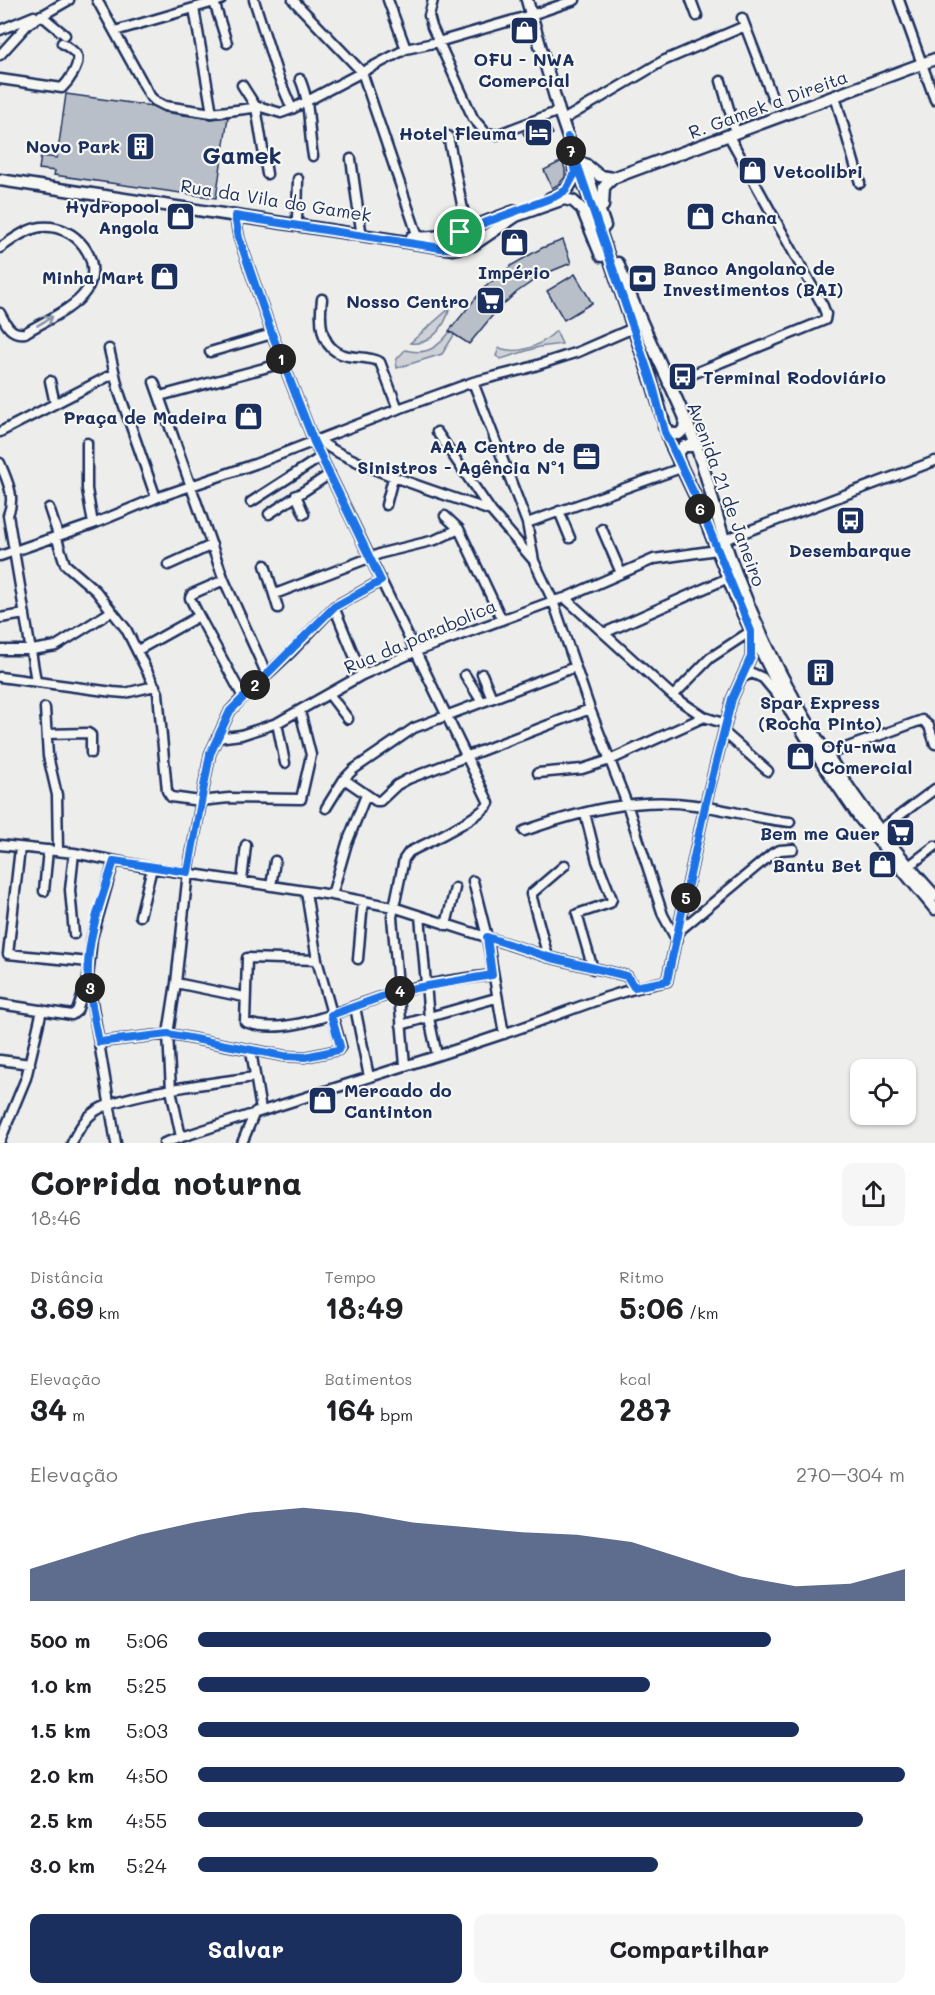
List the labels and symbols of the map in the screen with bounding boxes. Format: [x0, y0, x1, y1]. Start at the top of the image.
shop icon: OFU - NWA Comercial [508, 14, 540, 46]
place label: OFU - NWA Comercial [474, 47, 574, 92]
street label: R. Gamek a Direita [685, 64, 851, 144]
hotel icon: Hotel Fleuma [522, 117, 554, 149]
place label: Hotel Fleuma [399, 121, 517, 145]
building icon: Novo Park [125, 130, 157, 162]
place label: Novo Park [26, 134, 120, 158]
pin: 7 [556, 136, 586, 166]
district label: Gamek [202, 139, 282, 170]
shop icon: Vetcolibri [736, 155, 768, 187]
place label: Vetcolibri [773, 159, 863, 183]
street label: Rua da Vila do Gamek [179, 173, 373, 227]
place label: Hydropool Angola [65, 194, 159, 239]
shop icon: Hydropool Angola [164, 200, 196, 232]
shop icon: Chana [684, 201, 716, 233]
place label: Chana [721, 205, 777, 229]
pin [434, 206, 485, 257]
shop icon: Império [498, 227, 530, 259]
place label: Banco Angolano de Investimentos (BAI) [663, 256, 843, 301]
place label: Império [478, 260, 550, 284]
shop icon: Minha Mart [149, 261, 181, 293]
bank icon: Banco Angolano de Investimentos (BAI) [626, 262, 658, 294]
place label: Minha Mart [42, 265, 144, 289]
supermarket icon: Nosso Centro [474, 285, 506, 317]
place label: Nosso Centro [346, 289, 469, 313]
one-way arrow [36, 314, 53, 326]
pin: 1 [266, 344, 296, 374]
bus stop icon: Terminal Rodoviário [666, 361, 698, 393]
place label: Terminal Rodoviário [703, 365, 886, 389]
street label: Avenida 21 de Janeiro [682, 398, 772, 590]
shop icon: Praça de Madeira [232, 401, 264, 433]
place label: Praça de Madeira [63, 405, 227, 429]
place label: AAA Centro de Sinistros - Agência Nº1 [357, 434, 565, 479]
office icon: AAA Centro de Sinistros - Agência Nº1 [570, 440, 602, 472]
pin: 6 [685, 494, 715, 524]
bus stop icon: Desembarque [834, 505, 866, 537]
place label: Desembarque [789, 538, 911, 562]
street label: Rua da parabolica [340, 593, 500, 679]
building icon: Spar Express (Rocha Pinto) [804, 657, 836, 689]
pin: 2 [240, 670, 270, 700]
place label: Spar Express (Rocha Pinto) [758, 690, 882, 735]
place label: Ofu-nwa Comercial [821, 734, 912, 779]
shop icon: Ofu-nwa Comercial [784, 740, 816, 772]
supermarket icon: Bem me Quer [885, 817, 917, 849]
place label: Bem me Quer [760, 821, 880, 845]
shop icon: Bantu Bet [867, 849, 899, 881]
place label: Bantu Bet [773, 853, 862, 877]
pin: 5 [671, 883, 701, 913]
pin: 3 [75, 973, 105, 1003]
pin: 4 [385, 976, 415, 1006]
place label: Mercado do Cantinton [344, 1078, 452, 1123]
shop icon: Mercado do Cantinton [307, 1084, 339, 1116]

